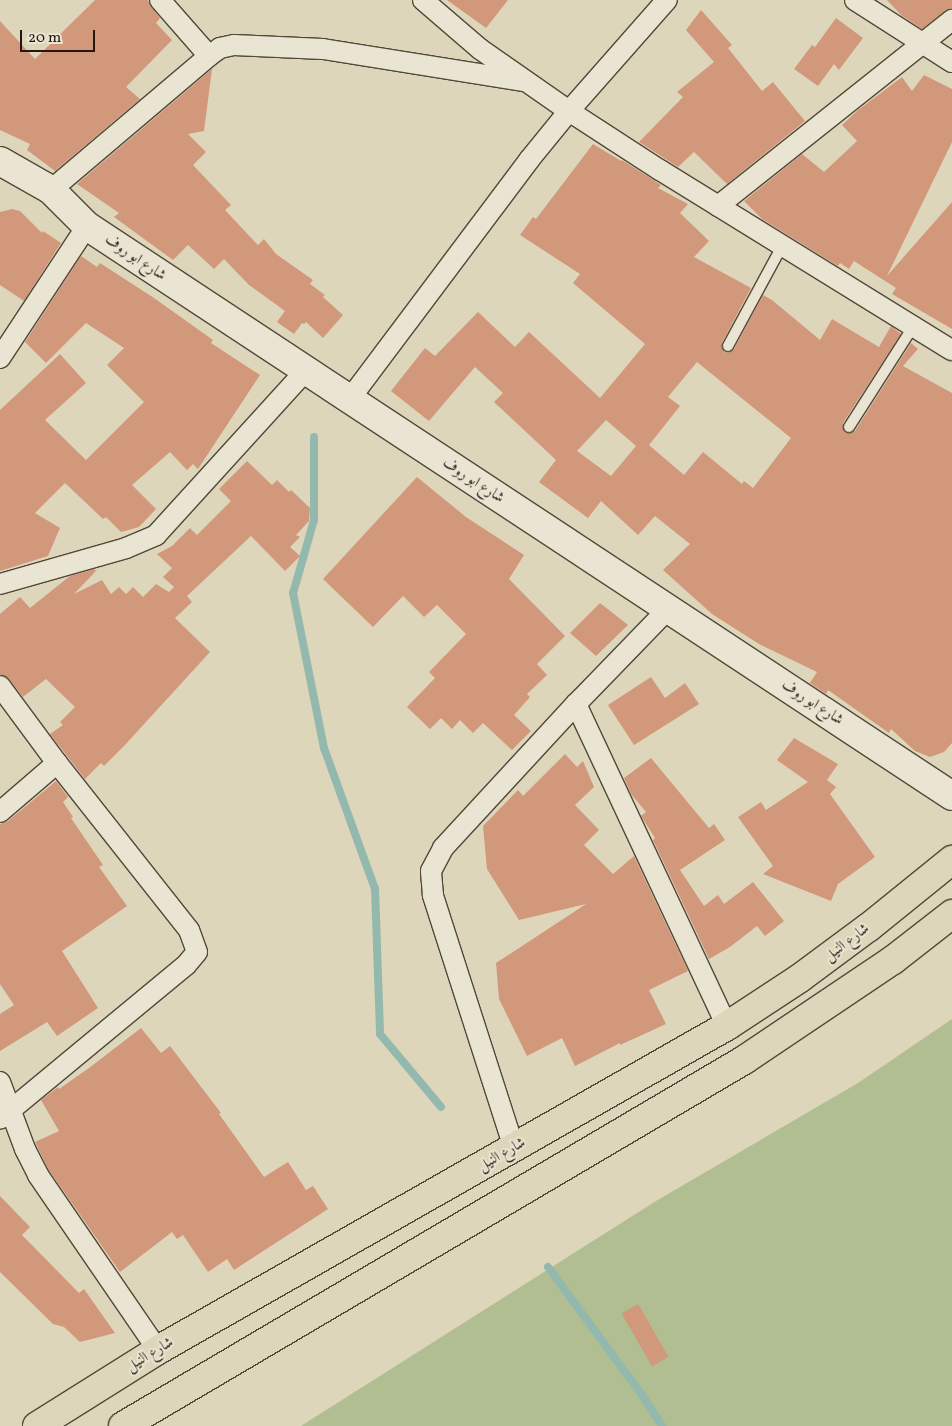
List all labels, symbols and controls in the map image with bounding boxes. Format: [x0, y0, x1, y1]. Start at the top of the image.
scale bar [22, 20, 98, 52]
text: 20 m [28, 28, 61, 49]
street label: شارع ابو روف [101, 231, 169, 285]
street label: شارع ابو روف [439, 454, 507, 508]
street label: شارع ابو روف [778, 676, 846, 730]
street label: شارع النيل [821, 920, 873, 966]
street label: شارع النيل [475, 1134, 529, 1176]
street label: شارع النيل [123, 1334, 177, 1376]

